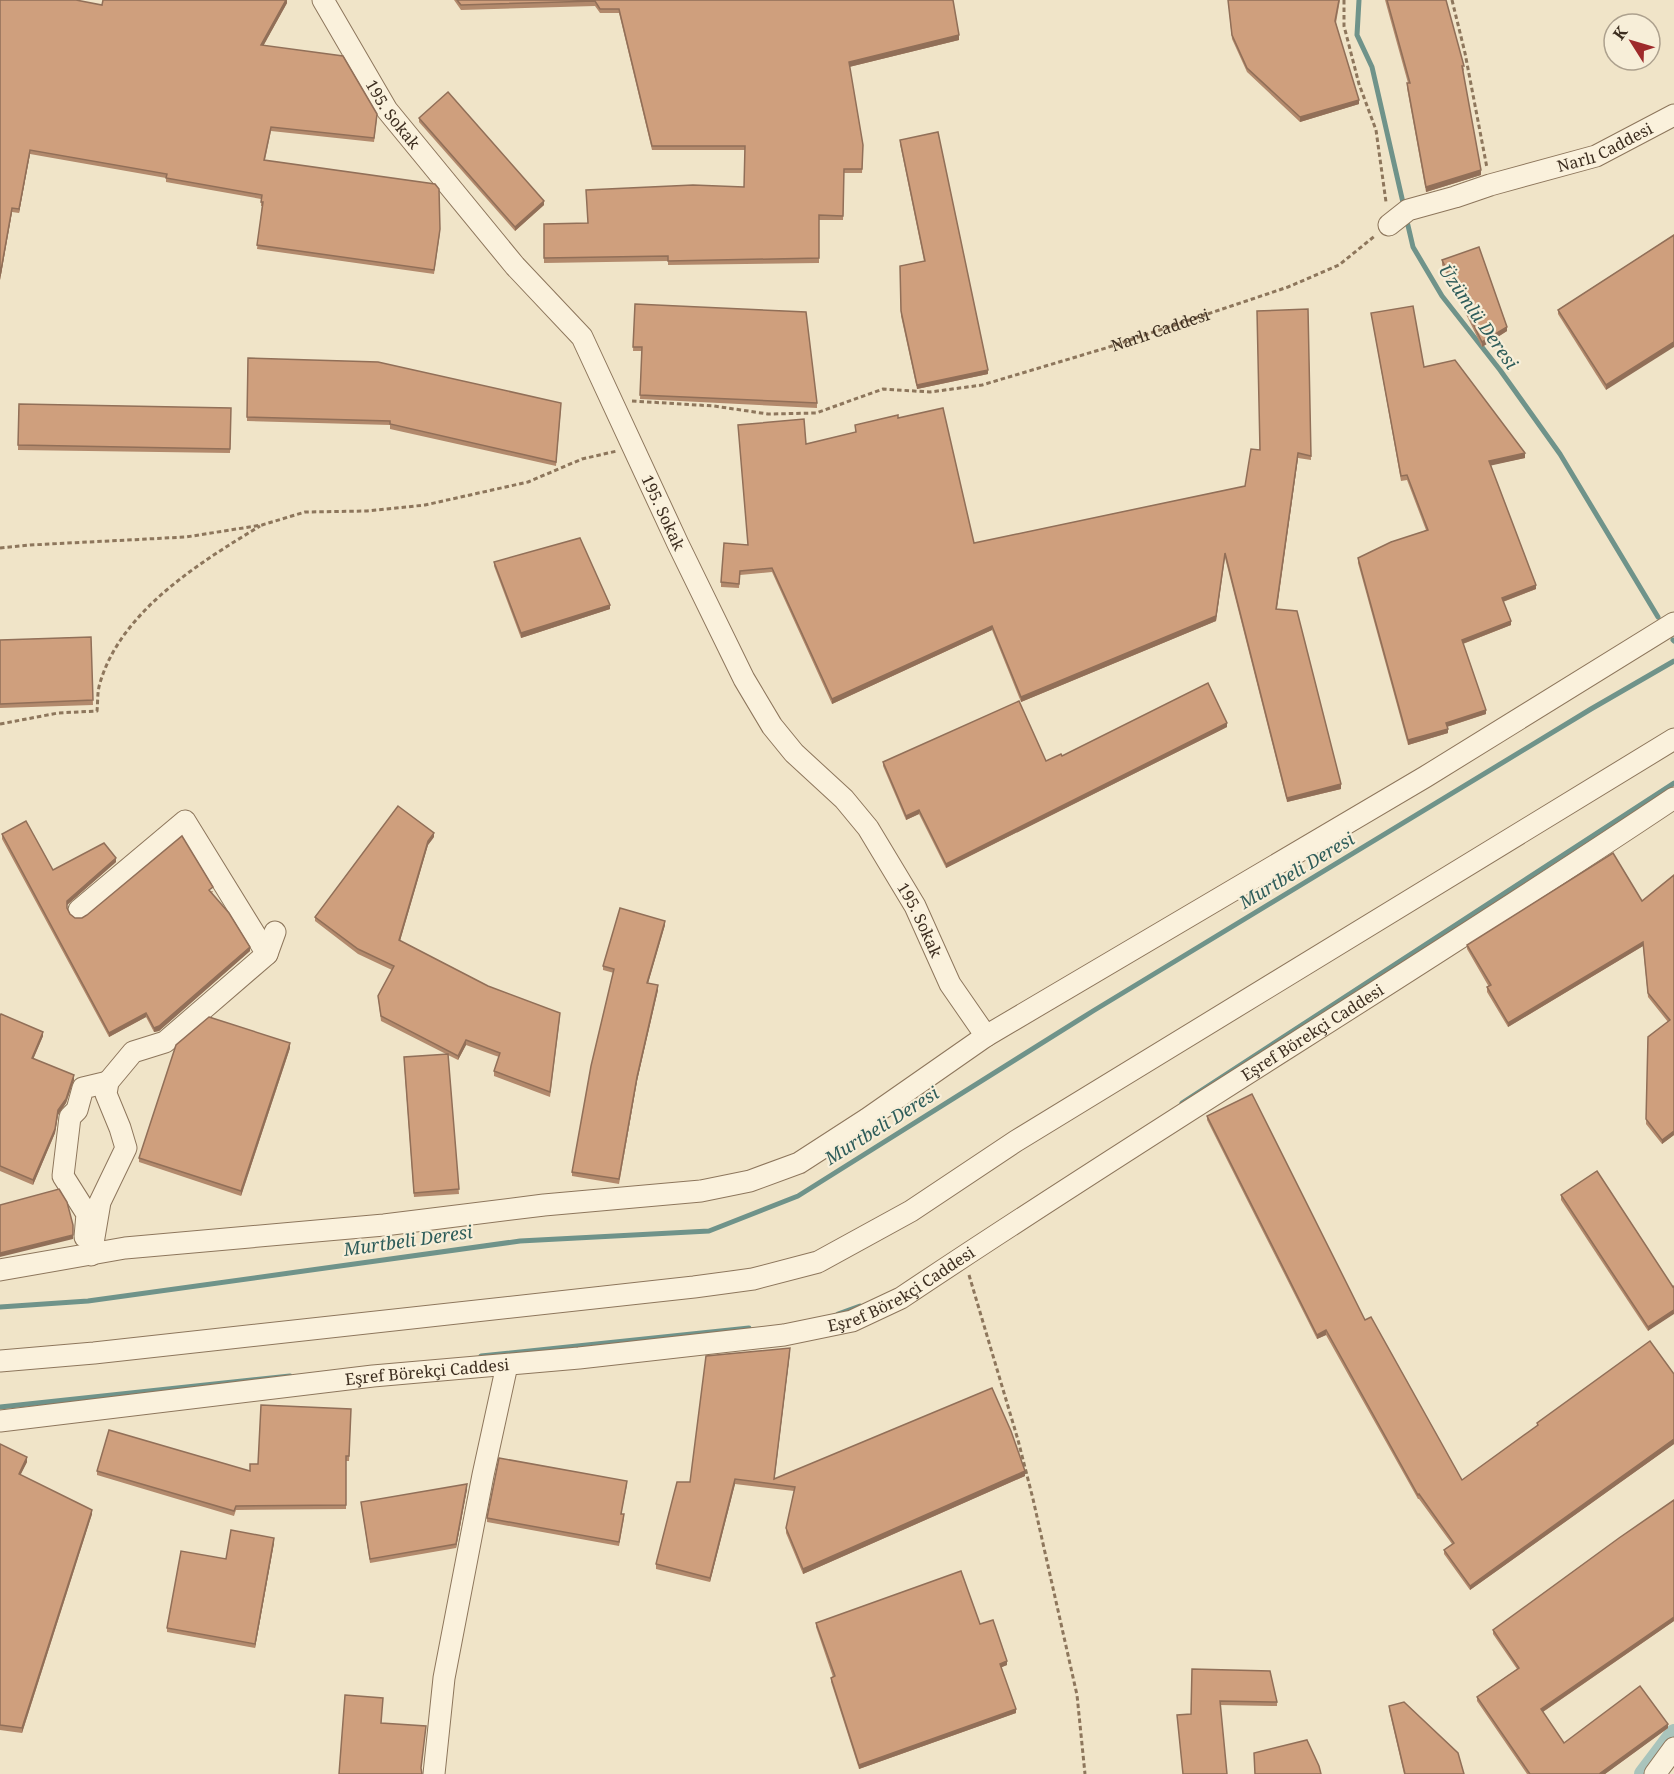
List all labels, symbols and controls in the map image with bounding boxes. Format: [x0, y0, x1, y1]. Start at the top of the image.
north arrow [1602, 12, 1662, 72]
text: K [1608, 21, 1632, 44]
street label: 195. Sokak [361, 75, 426, 154]
street label: Narlı Caddesi [1554, 117, 1656, 177]
water label: Üzümlü Deresi [1434, 259, 1524, 374]
street label: Narlı Caddesi [1108, 303, 1212, 357]
street label: 195. Sokak [636, 471, 691, 554]
water label: Murtbeli Deresi [1234, 826, 1359, 914]
street label: 195. Sokak [892, 878, 948, 961]
street label: Eşref Börekçi Caddesi [1237, 979, 1388, 1086]
water label: Murtbeli Deresi [819, 1080, 943, 1170]
water label: Murtbeli Deresi [341, 1219, 474, 1261]
street label: Eşref Börekçi Caddesi [826, 1241, 979, 1337]
street label: Eşref Börekçi Caddesi [344, 1353, 510, 1390]

